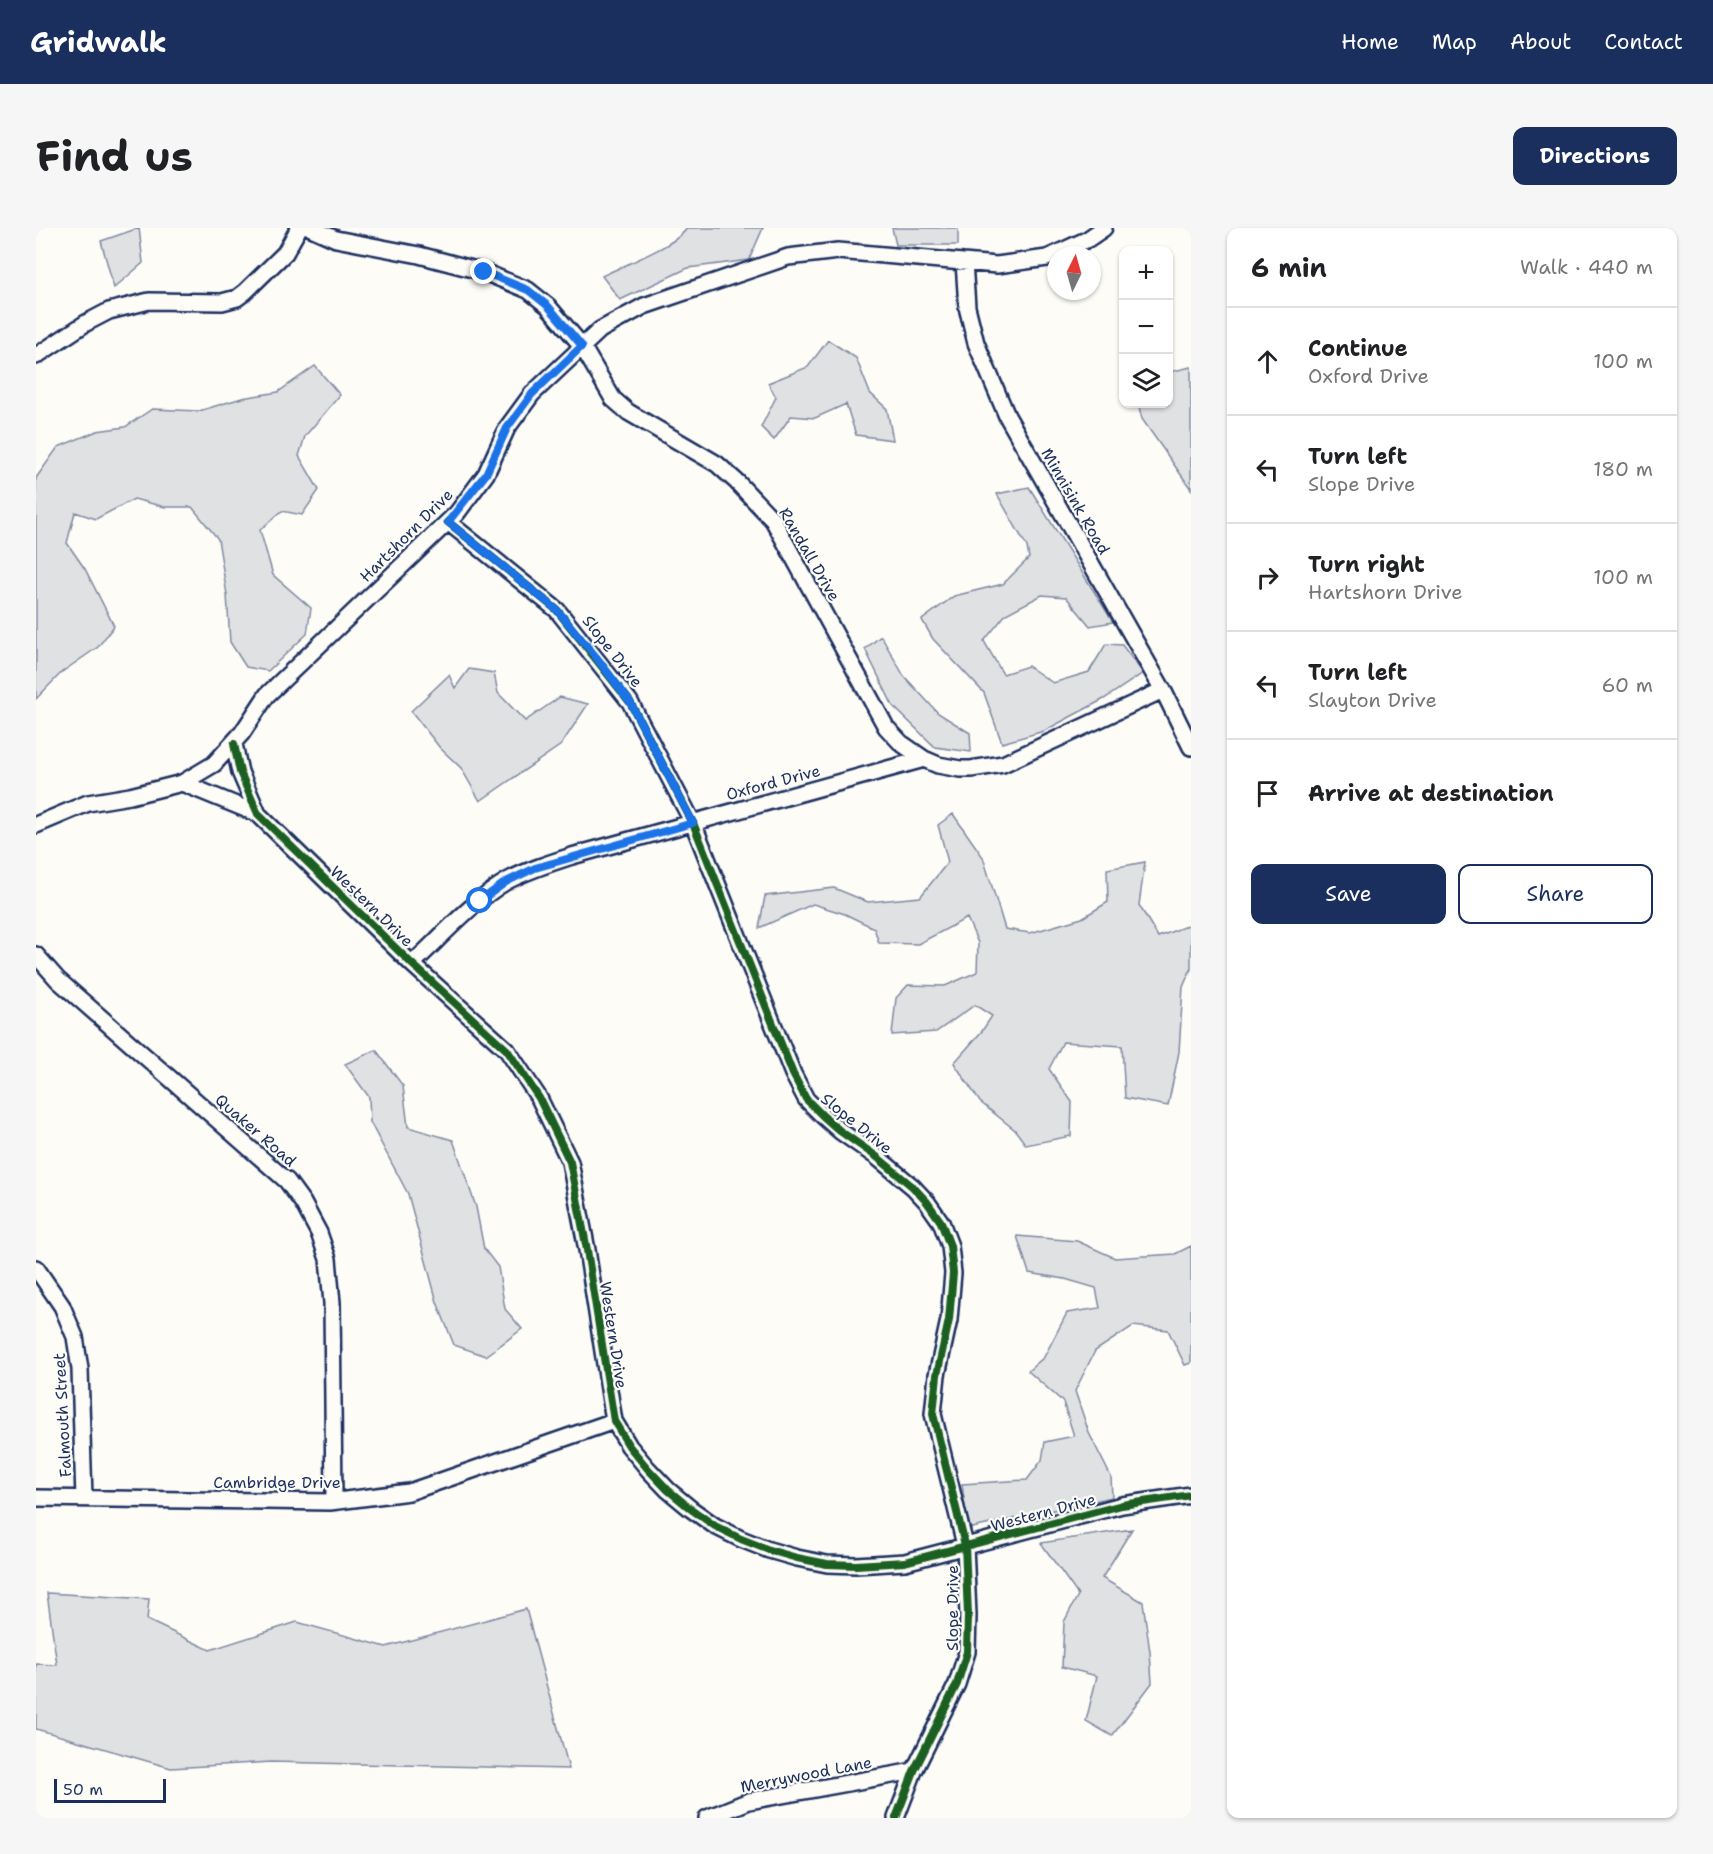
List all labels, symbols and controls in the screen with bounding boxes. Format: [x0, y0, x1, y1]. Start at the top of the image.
text: Gridwalk [30, 23, 167, 61]
text: Home [1341, 28, 1399, 56]
text: Map [1432, 28, 1477, 56]
text: About [1510, 28, 1571, 56]
text: Contact [1604, 28, 1683, 56]
button: Directions [1513, 127, 1677, 185]
text: Find us [36, 128, 193, 184]
north arrow [1047, 246, 1101, 300]
map controls [1119, 246, 1173, 408]
button: + [1119, 246, 1173, 300]
text: 6 min [1251, 250, 1327, 285]
text: Walk · 440 m [1520, 254, 1653, 280]
route end [470, 258, 496, 284]
button: − [1119, 300, 1173, 354]
text: Continue [1308, 334, 1408, 363]
icon: ahead [1251, 345, 1284, 378]
text: 100 m [1593, 348, 1653, 374]
button: layers [1119, 354, 1173, 408]
text: Oxford Drive [1308, 363, 1429, 389]
text: Turn left [1308, 442, 1407, 471]
street label: Minnisink Road [1037, 444, 1115, 558]
icon: left [1251, 453, 1284, 486]
text: 180 m [1593, 456, 1653, 482]
text: Slope Drive [1308, 471, 1415, 497]
street label: Hartshorn Drive [355, 484, 458, 587]
street label: Randall Drive [774, 504, 845, 605]
text: Turn right [1308, 550, 1425, 579]
icon: right [1251, 561, 1284, 594]
text: 100 m [1593, 564, 1653, 590]
text: Hartshorn Drive [1308, 579, 1463, 605]
street label: Slope Drive [578, 611, 647, 692]
text: Turn left [1308, 658, 1407, 687]
icon: left [1251, 669, 1284, 702]
text: 60 m [1601, 672, 1653, 698]
text: Slayton Drive [1308, 687, 1437, 713]
street label: Oxford Drive [724, 760, 823, 805]
icon: arrive [1251, 777, 1284, 810]
text: Arrive at destination [1308, 779, 1554, 808]
street label: Western Drive [326, 861, 418, 951]
button: Save [1251, 864, 1446, 924]
button: Share [1458, 864, 1653, 924]
route start [466, 887, 492, 913]
street label: Slope Drive [817, 1088, 897, 1159]
street label: Quaker Road [211, 1089, 301, 1171]
street label: Western Drive [595, 1280, 632, 1390]
street label: Falmouth Street [49, 1352, 76, 1478]
street label: Cambridge Drive [213, 1472, 341, 1493]
street label: Western Drive [988, 1488, 1098, 1537]
street label: Slope Drive [942, 1565, 963, 1651]
street label: Merrywood Lane [739, 1751, 874, 1798]
scale bar [54, 1776, 166, 1804]
text: 50 m [63, 1779, 103, 1800]

